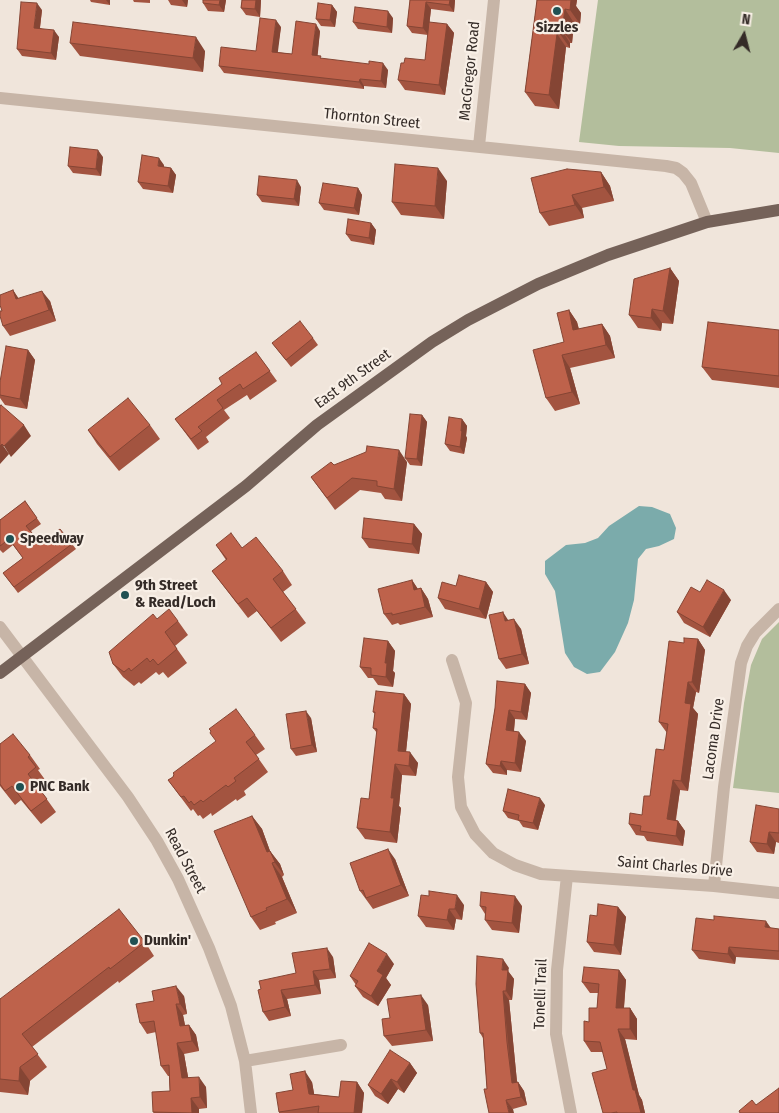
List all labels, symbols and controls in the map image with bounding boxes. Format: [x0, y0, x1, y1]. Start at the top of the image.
marker: Sizzles [551, 5, 563, 17]
north arrow [719, 10, 769, 60]
text: N [741, 11, 751, 29]
place label: Sizzles [536, 19, 578, 37]
street label: MacGregor Road [456, 20, 484, 122]
street label: Thornton Street [323, 105, 421, 133]
street label: East 9th Street [312, 345, 394, 413]
place label: Speedway [20, 530, 84, 548]
marker: Speedway [4, 533, 16, 545]
place label: 9th Street & Read/Loch [135, 577, 216, 612]
marker: 9th Street & Read/Loch [119, 589, 131, 601]
street label: Lacoma Drive [699, 697, 729, 781]
place label: PNC Bank [30, 778, 89, 796]
marker: PNC Bank [14, 781, 26, 793]
street label: Read Street [160, 825, 210, 897]
street label: Saint Charles Drive [617, 853, 733, 881]
place label: Dunkin' [144, 932, 191, 950]
marker: Dunkin' [128, 935, 140, 947]
street label: Tonelli Trail [531, 958, 551, 1030]

